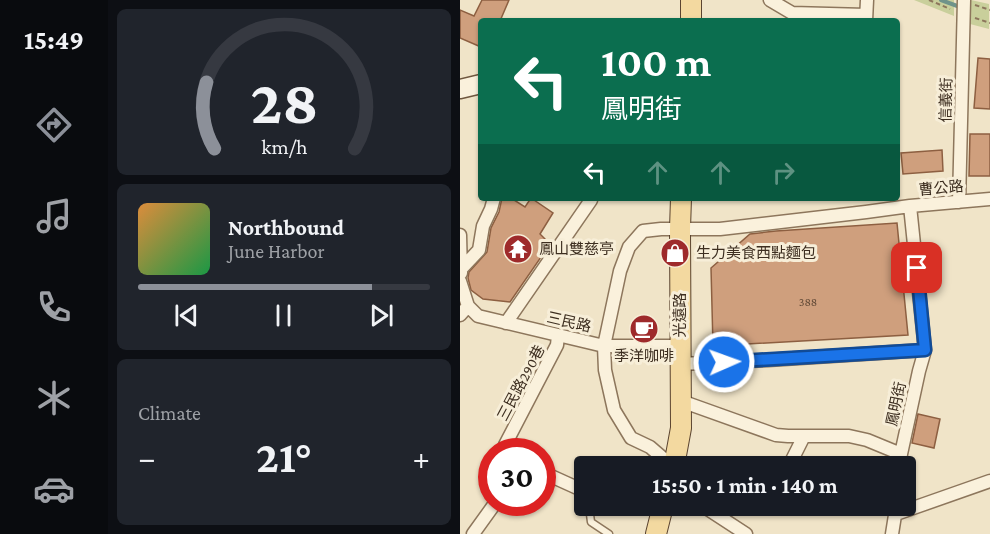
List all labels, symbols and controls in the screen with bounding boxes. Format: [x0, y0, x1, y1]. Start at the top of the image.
text: 15:49 [24, 25, 84, 55]
text: 100 m [601, 38, 711, 85]
icon: left [502, 42, 580, 120]
text: 28 [250, 67, 318, 136]
street label: 信義街 [938, 77, 954, 123]
text: 鳳明街 [601, 94, 682, 124]
icon: directions [33, 104, 75, 146]
text: km/h [261, 135, 308, 159]
icon: left [578, 156, 611, 189]
icon: ahead [641, 156, 674, 189]
icon: ahead [704, 156, 737, 189]
icon: right [767, 156, 800, 189]
street label: 曹公路 [918, 178, 964, 198]
icon: music [33, 195, 75, 237]
text: Northbound [228, 215, 344, 240]
temple icon: 鳳山雙慈亭 [502, 233, 534, 265]
shop icon: 生力美食西點麵包 [659, 237, 691, 269]
text: June Harbor [228, 240, 325, 262]
place label: 鳳山雙慈亭 [539, 241, 614, 257]
pin [891, 242, 942, 293]
place label: 生力美食西點麵包 [696, 245, 816, 261]
icon: arrive [900, 251, 933, 284]
icon: phone [33, 286, 75, 328]
street label: 光遠路 [671, 292, 688, 338]
house number: 388 [799, 295, 817, 309]
icon: previous [170, 299, 203, 332]
icon: pause [267, 299, 300, 332]
icon: next [365, 299, 398, 332]
street label: 三民路 [545, 309, 593, 335]
cafe icon: 季洋咖啡 [628, 313, 660, 345]
position arrow [692, 330, 756, 394]
street label: 三民路290巷 [494, 342, 548, 424]
place label: 季洋咖啡 [614, 348, 674, 364]
icon: climate [33, 377, 75, 419]
street label: 鳳明街 [883, 380, 909, 428]
text: Climate [138, 402, 201, 424]
text: 21° [256, 432, 312, 482]
speed limit sign: 30 [478, 438, 556, 516]
text: − [138, 439, 155, 476]
text: + [413, 439, 430, 476]
icon: car [33, 468, 75, 510]
text: 15:50 · 1 min · 140 m [652, 473, 838, 498]

